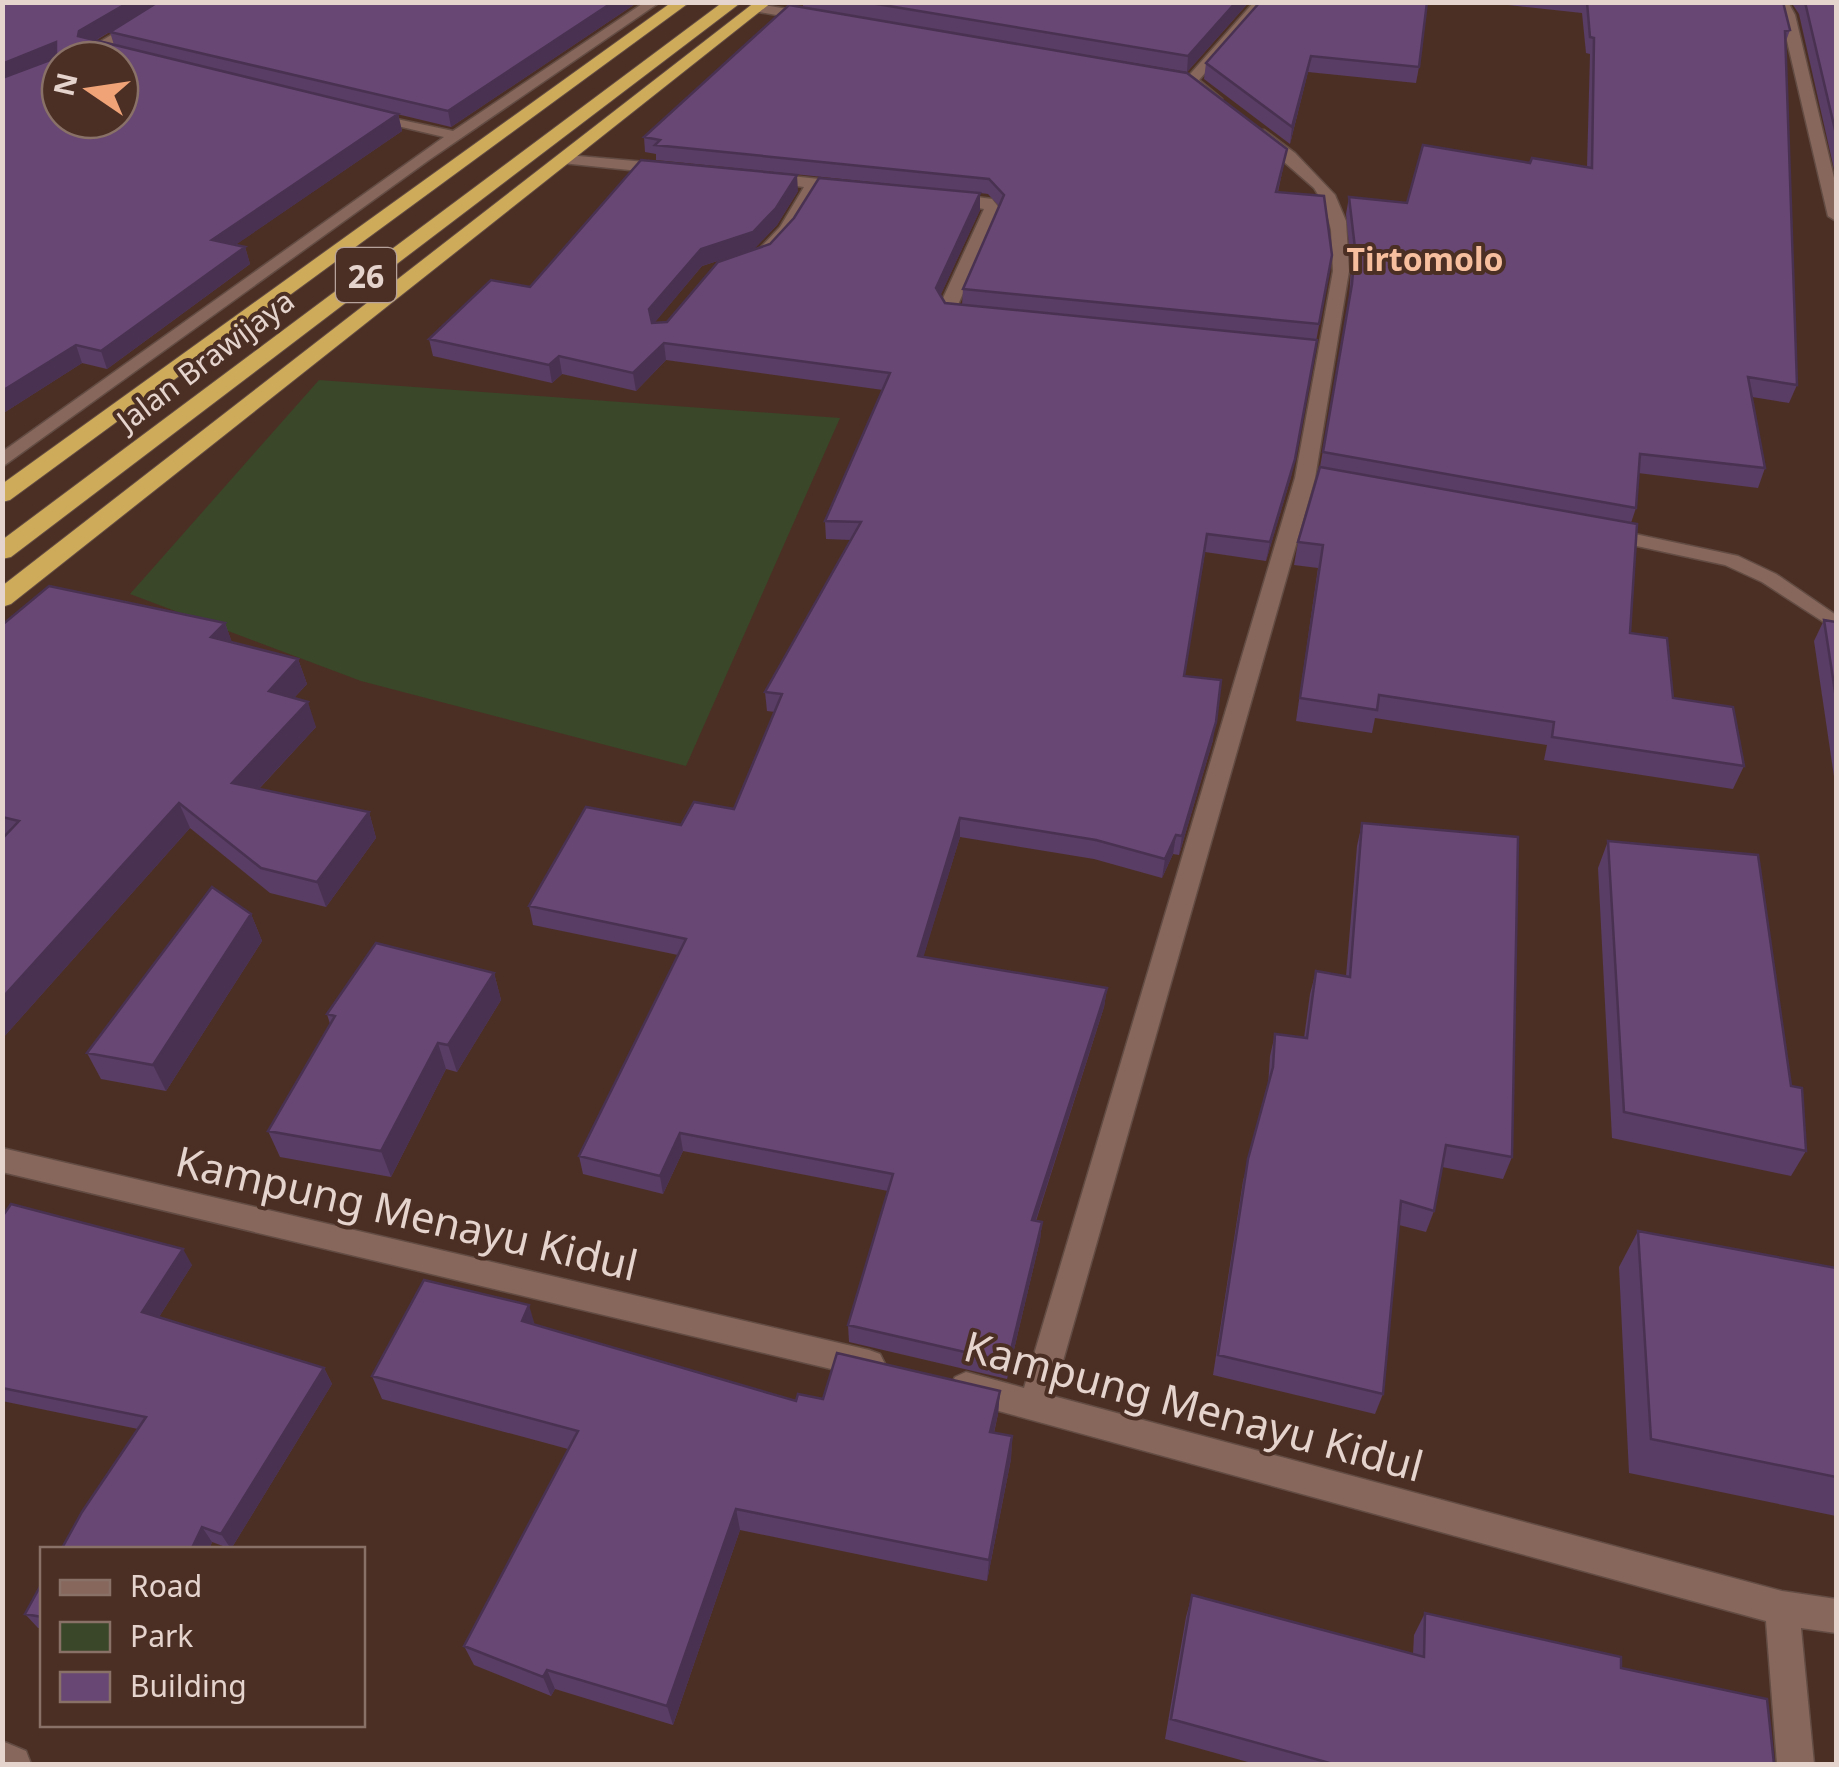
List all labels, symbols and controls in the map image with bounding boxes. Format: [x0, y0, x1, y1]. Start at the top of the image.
north arrow [40, 40, 140, 140]
text: N [44, 69, 86, 100]
district label: Tirtomolo [1347, 237, 1503, 280]
road number: 26 [336, 248, 396, 302]
street label: Jalan Brawijaya [106, 280, 302, 442]
street label: Kampung Menayu Kidul [170, 1131, 644, 1293]
street label: Kampung Menayu Kidul [958, 1316, 1430, 1494]
legend [40, 1547, 365, 1727]
text: Road [130, 1565, 202, 1606]
text: Park [130, 1615, 193, 1656]
text: Building [130, 1665, 247, 1706]

